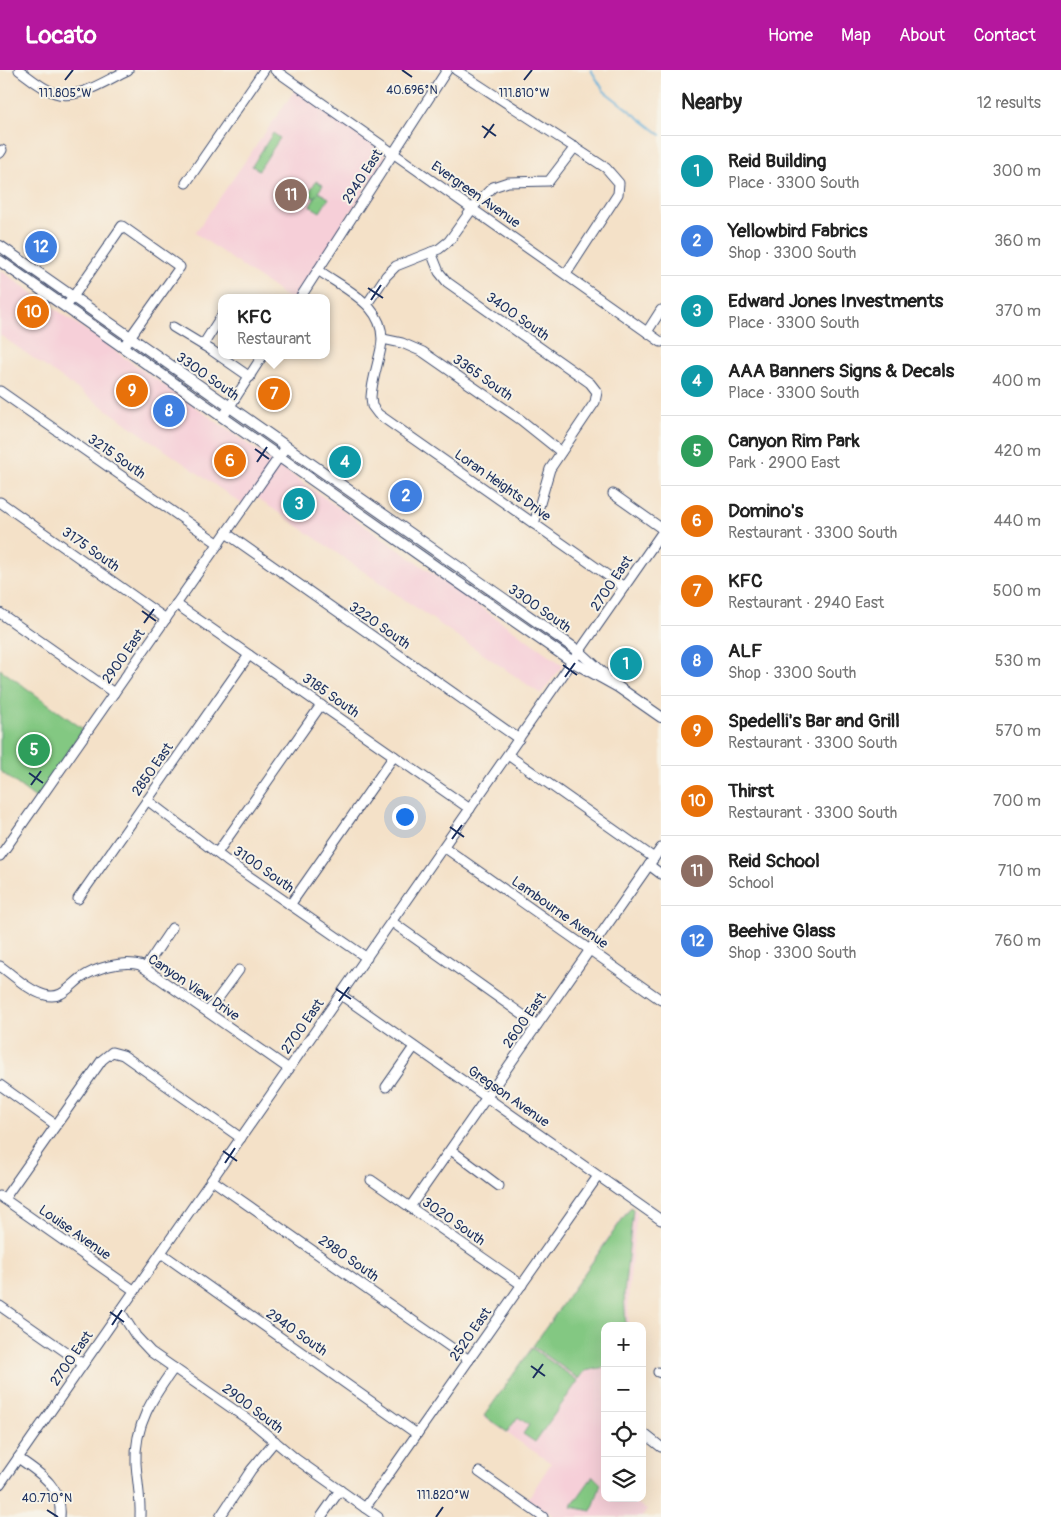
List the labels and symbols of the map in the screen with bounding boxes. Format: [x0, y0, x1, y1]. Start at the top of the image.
text: 40.696°N [386, 83, 438, 98]
text: 111.805°W [39, 86, 91, 101]
text: 111.810°W [498, 86, 550, 101]
street label: 2940 East [339, 146, 386, 207]
street label: Evergreen Avenue [428, 157, 524, 231]
pin: 11 [275, 176, 307, 214]
pin: 12 [25, 228, 57, 266]
street label: 3400 South [483, 289, 553, 344]
pin: 10 [17, 293, 49, 331]
street label: 3300 South [173, 349, 242, 404]
street label: 3365 South [449, 351, 516, 404]
pin: 9 [116, 372, 148, 410]
pin: 7 [258, 375, 290, 413]
pin: 8 [153, 392, 185, 430]
street label: 3215 South [85, 430, 149, 482]
pin: 6 [214, 442, 246, 480]
pin: 4 [329, 443, 361, 481]
street label: Loran Heights Drive [451, 446, 554, 525]
pin: 2 [390, 477, 422, 515]
pin: 3 [283, 485, 315, 523]
street label: 3175 South [59, 523, 123, 575]
street label: 2700 East [587, 552, 636, 614]
street label: 3300 South [505, 581, 574, 636]
street label: 3220 South [346, 598, 414, 653]
street label: 2900 East [98, 625, 149, 687]
pin: 1 [610, 645, 642, 683]
street label: 3185 South [299, 670, 363, 721]
pin: 5 [18, 731, 50, 769]
street label: 2850 East [128, 739, 177, 799]
your location [392, 804, 418, 830]
street label: 3100 South [230, 842, 297, 897]
street label: Lambourne Avenue [508, 873, 611, 952]
street label: Canyon View Drive [145, 950, 243, 1024]
street label: 2600 East [499, 989, 550, 1051]
street label: 2700 East [277, 995, 328, 1057]
street label: Gregson Avenue [465, 1062, 553, 1131]
street label: 3020 South [419, 1194, 488, 1249]
street label: Louise Avenue [35, 1201, 114, 1264]
street label: 2980 South [315, 1231, 382, 1285]
street label: 2520 East [446, 1304, 495, 1364]
street label: 2940 South [263, 1305, 331, 1360]
street label: 2700 East [46, 1327, 97, 1389]
street label: 2900 South [219, 1380, 287, 1437]
text: 111.820°W [416, 1488, 470, 1503]
text: 40.710°N [22, 1491, 72, 1506]

